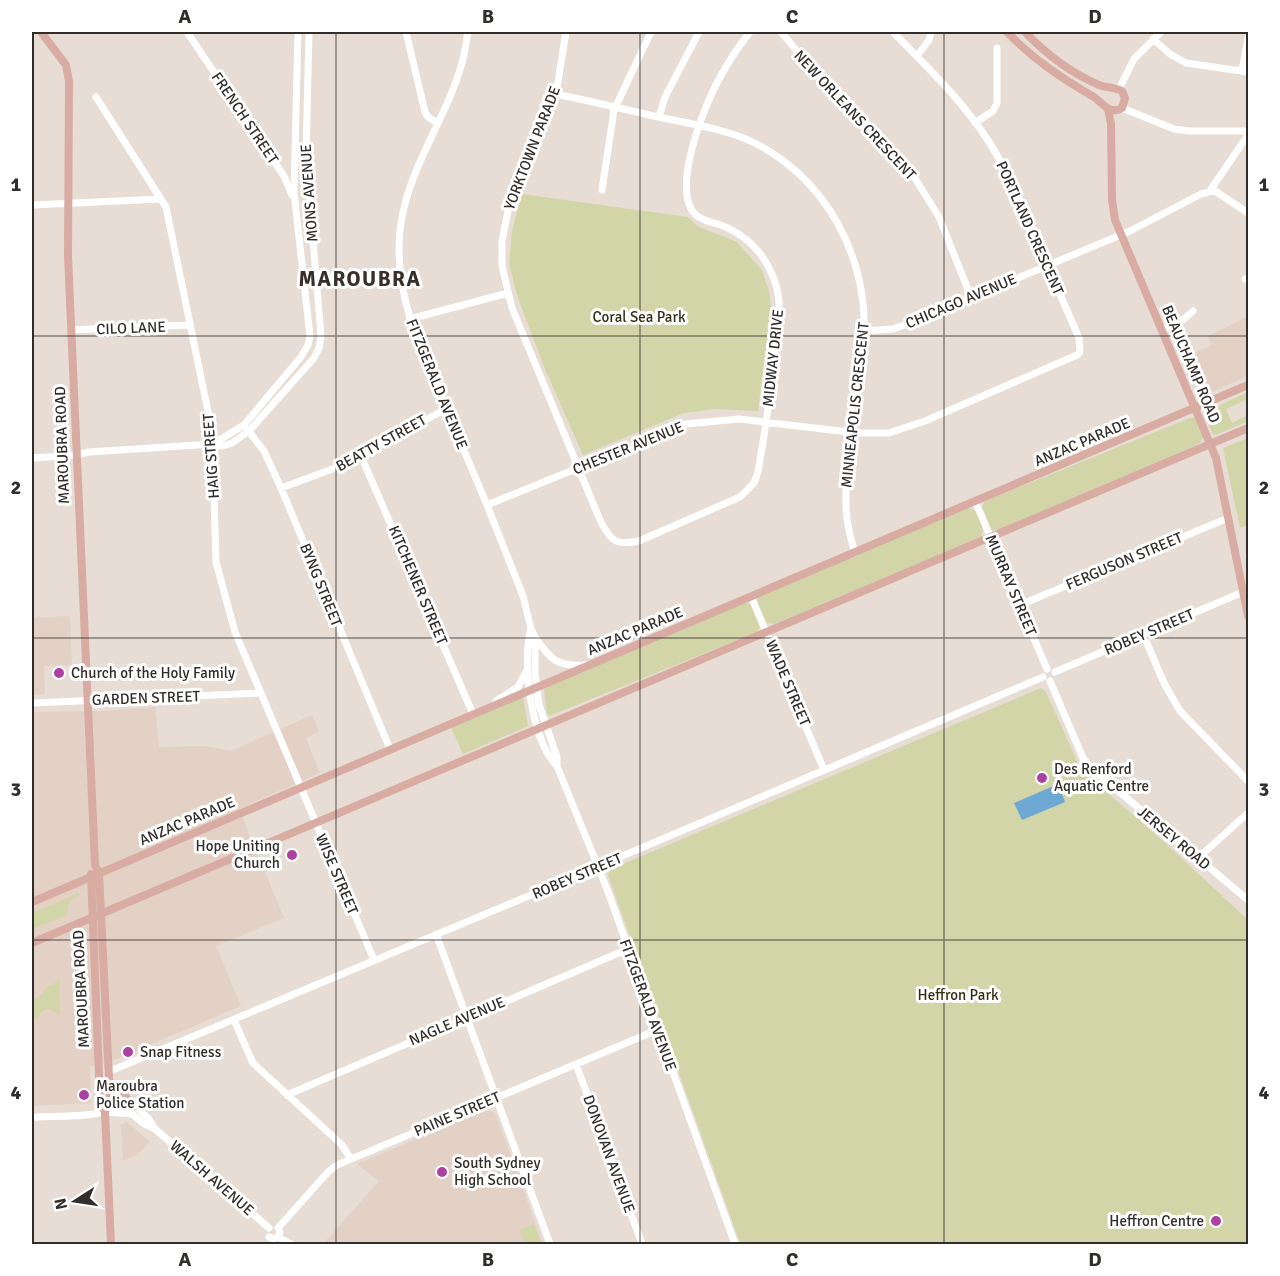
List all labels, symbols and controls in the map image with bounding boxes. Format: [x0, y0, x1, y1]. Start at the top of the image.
text: A [179, 4, 192, 29]
text: B [482, 4, 494, 29]
text: C [786, 4, 798, 29]
text: D [1088, 4, 1102, 29]
street label: NEW ORLEANS CRESCENT [790, 46, 920, 184]
street label: FRENCH STREET [208, 69, 283, 168]
street label: YORKTOWN PARADE [500, 83, 564, 213]
street label: MONS AVENUE [297, 143, 321, 243]
street label: PORTLAND CRESCENT [992, 158, 1068, 298]
text: 1 [11, 172, 22, 197]
text: 1 [1259, 172, 1270, 197]
district label: MAROUBRA [299, 266, 421, 292]
street label: CHICAGO AVENUE [903, 270, 1019, 332]
street label: BEAUCHAMP ROAD [1158, 302, 1224, 426]
park label: Coral Sea Park [592, 308, 686, 326]
street label: MIDWAY DRIVE [759, 308, 787, 408]
street label: FITZGERALD AVENUE [403, 316, 471, 452]
street label: CILO LANE [96, 318, 166, 338]
street label: MINNEAPOLIS CRESCENT [837, 321, 873, 489]
street label: MAROUBRA ROAD [51, 386, 73, 504]
street label: BEATTY STREET [333, 410, 430, 475]
street label: HAIG STREET [199, 412, 223, 499]
street label: ANZAC PARADE [1031, 414, 1133, 470]
street label: CHESTER AVENUE [570, 418, 686, 478]
text: 2 [11, 475, 21, 500]
text: 2 [1259, 475, 1269, 500]
street label: KITCHENER STREET [385, 523, 451, 648]
street label: FERGUSON STREET [1063, 528, 1186, 594]
street label: MURRAY STREET [982, 532, 1041, 639]
street label: BYNG STREET [296, 541, 346, 630]
street label: ANZAC PARADE [584, 603, 686, 659]
street label: ROBEY STREET [1101, 605, 1197, 659]
street label: WADE STREET [762, 637, 814, 729]
place label: Church of the Holy Family [71, 664, 235, 682]
marker: Church of the Holy Family [52, 666, 66, 680]
street label: GARDEN STREET [92, 687, 201, 709]
place label: Des Renford Aquatic Centre [1054, 760, 1149, 795]
marker: Des Renford Aquatic Centre [1035, 771, 1049, 785]
text: 3 [11, 777, 21, 802]
text: 3 [1259, 777, 1269, 802]
street label: ANZAC PARADE [136, 793, 238, 849]
street label: JERSEY ROAD [1134, 802, 1214, 874]
street label: WISE STREET [312, 831, 362, 918]
place label: Hope Uniting Church [196, 837, 280, 872]
marker: Hope Uniting Church [285, 848, 299, 862]
street label: ROBEY STREET [529, 849, 625, 903]
street label: MAROUBRA ROAD [69, 930, 93, 1048]
street label: FITZGERALD AVENUE [616, 937, 680, 1073]
park label: Heffron Park [918, 986, 999, 1004]
street label: NAGLE AVENUE [406, 993, 508, 1049]
place label: Snap Fitness [140, 1043, 222, 1061]
marker: Snap Fitness [121, 1045, 135, 1059]
place label: Maroubra Police Station [96, 1077, 185, 1112]
text: 4 [11, 1080, 22, 1105]
text: 4 [1259, 1080, 1270, 1105]
marker: Maroubra Police Station [77, 1088, 91, 1102]
street label: PAINE STREET [411, 1088, 503, 1140]
street label: DONOVAN AVENUE [579, 1093, 639, 1215]
street label: WALSH AVENUE [166, 1137, 258, 1219]
place label: South Sydney High School [454, 1154, 540, 1189]
marker: South Sydney High School [435, 1165, 449, 1179]
north arrow [45, 1171, 105, 1231]
text: N [50, 1196, 72, 1211]
place label: Heffron Centre [1109, 1212, 1204, 1230]
marker: Heffron Centre [1209, 1214, 1223, 1228]
text: A [179, 1247, 192, 1272]
text: B [482, 1247, 494, 1272]
text: C [786, 1247, 798, 1272]
text: D [1088, 1247, 1102, 1272]

